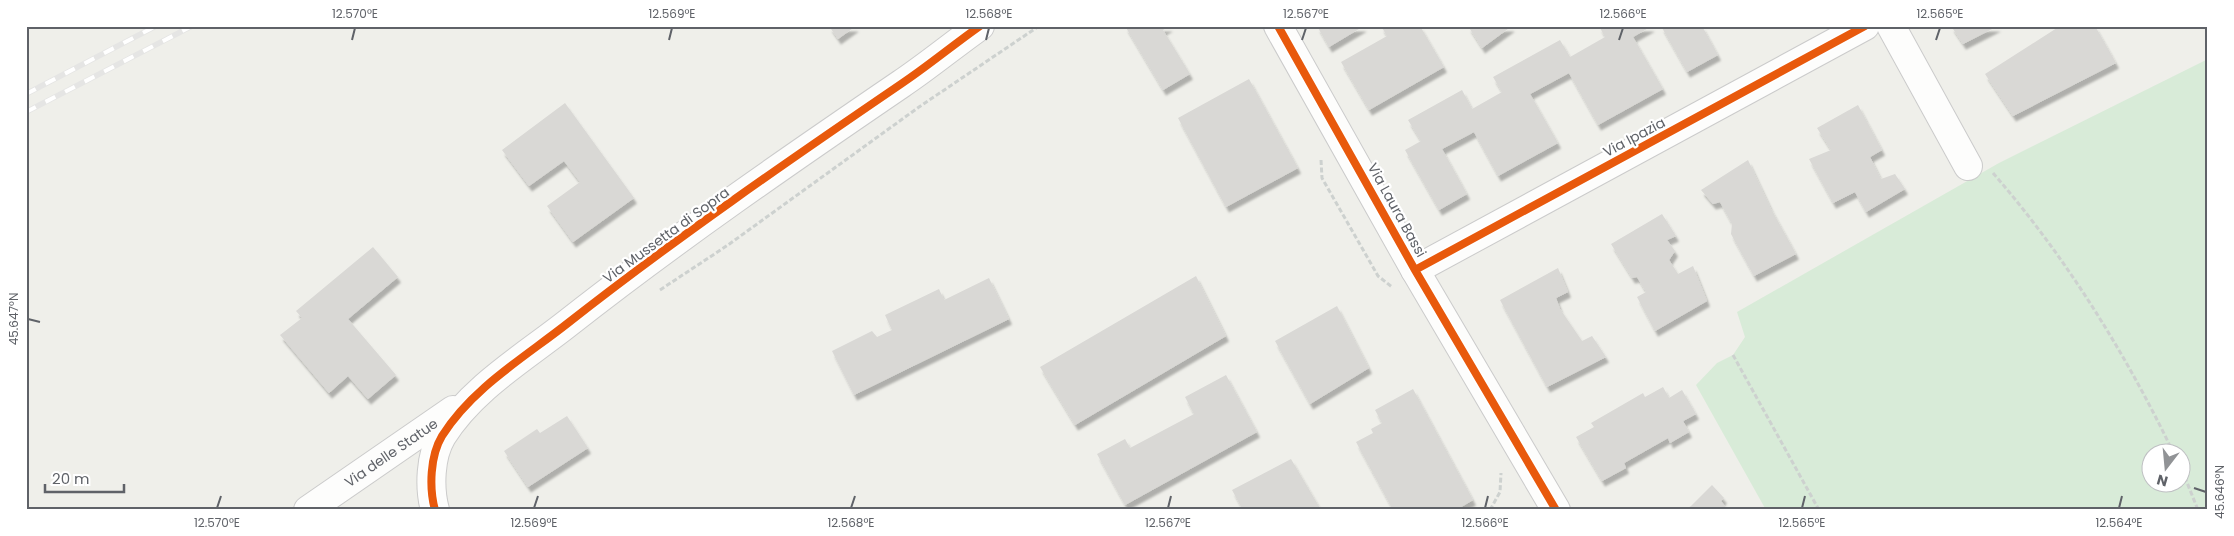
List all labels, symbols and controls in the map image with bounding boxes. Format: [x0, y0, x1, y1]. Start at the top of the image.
text: 12.570°E [332, 5, 378, 22]
text: 12.569°E [648, 5, 696, 22]
text: 12.568°E [965, 5, 1013, 22]
text: 12.567°E [1283, 5, 1329, 22]
text: 12.566°E [1599, 5, 1647, 22]
text: 12.565°E [1916, 5, 1964, 22]
street label: Via Ipazia [1599, 112, 1669, 162]
street label: Via Laura Bassi [1363, 159, 1431, 261]
street label: Via Mussetta di Sopra [599, 182, 733, 288]
text: 45.647°N [5, 293, 22, 345]
street label: Via delle Statue [341, 413, 442, 492]
north arrow [2142, 444, 2192, 494]
scale bar [45, 461, 124, 493]
text: 45.646°N [2211, 465, 2228, 519]
text: 20 m [52, 468, 90, 489]
text: N [2155, 469, 2170, 492]
text: 12.570°E [194, 514, 240, 531]
text: 12.569°E [510, 514, 558, 531]
text: 12.568°E [827, 514, 875, 531]
text: 12.567°E [1145, 514, 1191, 531]
text: 12.566°E [1461, 514, 1509, 531]
text: 12.565°E [1778, 514, 1826, 531]
text: 12.564°E [2095, 514, 2143, 531]

